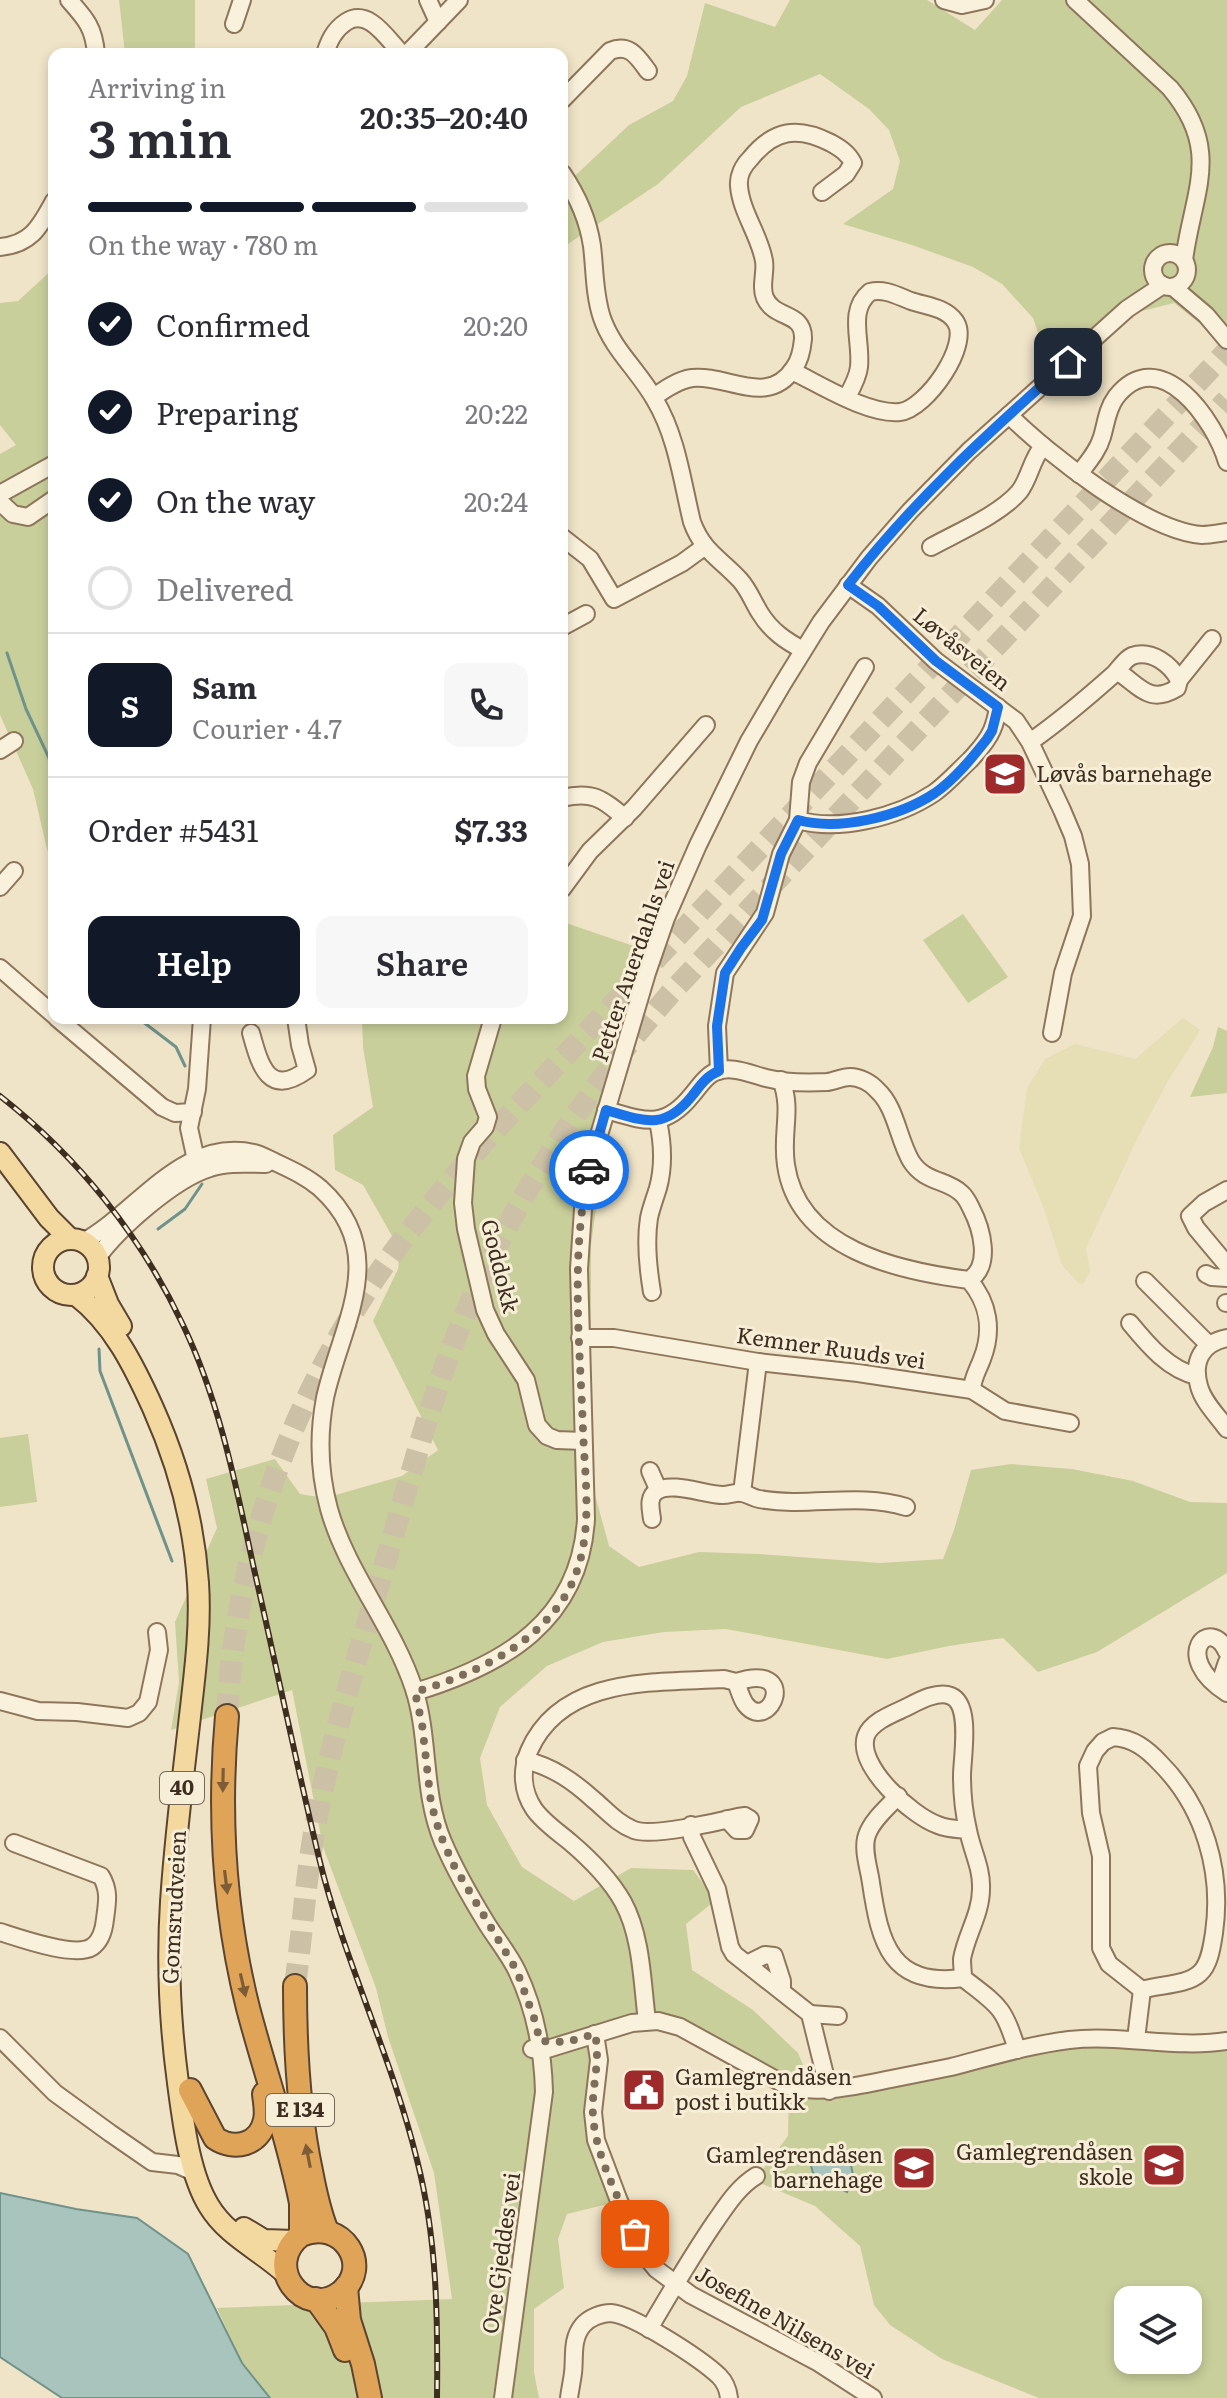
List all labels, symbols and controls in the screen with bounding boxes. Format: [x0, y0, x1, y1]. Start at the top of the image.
text: Arriving in [88, 67, 226, 106]
text: 20:35–20:40 [360, 94, 528, 138]
text: 3 min [88, 97, 232, 174]
text: On the way · 780 m [88, 224, 318, 263]
icon: check [88, 302, 132, 346]
text: Confirmed [156, 302, 310, 346]
text: 20:20 [463, 305, 528, 344]
pin [1034, 328, 1102, 396]
icon: home [1046, 340, 1090, 384]
icon: check [88, 390, 132, 434]
text: Preparing [156, 390, 298, 434]
text: 20:22 [465, 393, 528, 432]
icon: check [88, 478, 132, 522]
text: On the way [156, 478, 315, 522]
text: 20:24 [464, 481, 528, 520]
text: Delivered [156, 566, 293, 610]
street label: Løvåsveien [907, 598, 1019, 698]
button: phone [444, 663, 528, 747]
text: Sam [192, 664, 257, 708]
text: S [121, 683, 139, 727]
text: Courier · 4.7 [192, 708, 342, 747]
school or university icon: Løvås barnehage [981, 750, 1029, 798]
place label: Løvås barnehage [1036, 756, 1212, 789]
text: Order #5431 [88, 807, 259, 851]
text: $7.33 [454, 807, 528, 851]
street label: Petter Auerdahls vei [582, 855, 682, 1066]
button: Help [88, 916, 300, 1008]
button: Share [316, 916, 528, 1008]
courier [549, 1130, 629, 1210]
icon: car [567, 1148, 611, 1192]
street label: Goddokk [474, 1215, 529, 1316]
street label: Kemner Ruuds vei [734, 1317, 928, 1376]
one-way arrow [216, 1768, 229, 1793]
road number: 40 [160, 1772, 204, 1804]
street label: Gomsrudveien [152, 1829, 193, 1985]
one-way arrow [220, 1870, 233, 1895]
one-way arrow [237, 1973, 250, 1998]
place label: Gamlegrendåsen post i butikk [675, 2059, 852, 2117]
public building icon: Gamlegrendåsen post i butikk [620, 2066, 668, 2114]
road number: E 134 [266, 2094, 334, 2126]
place label: Gamlegrendåsen skole [956, 2134, 1133, 2192]
place label: Gamlegrendåsen barnehage [706, 2137, 883, 2195]
school or university icon: Gamlegrendåsen skole [1140, 2141, 1188, 2189]
one-way arrow [301, 2143, 313, 2168]
school or university icon: Gamlegrendåsen barnehage [890, 2144, 938, 2192]
street label: Ove Gjeddes vei [472, 2170, 527, 2336]
pin [601, 2200, 669, 2268]
icon: bag [613, 2212, 657, 2256]
street label: Josefine Nilsens vei [690, 2256, 882, 2386]
map controls [1114, 2286, 1202, 2374]
button: layers [1114, 2286, 1202, 2374]

